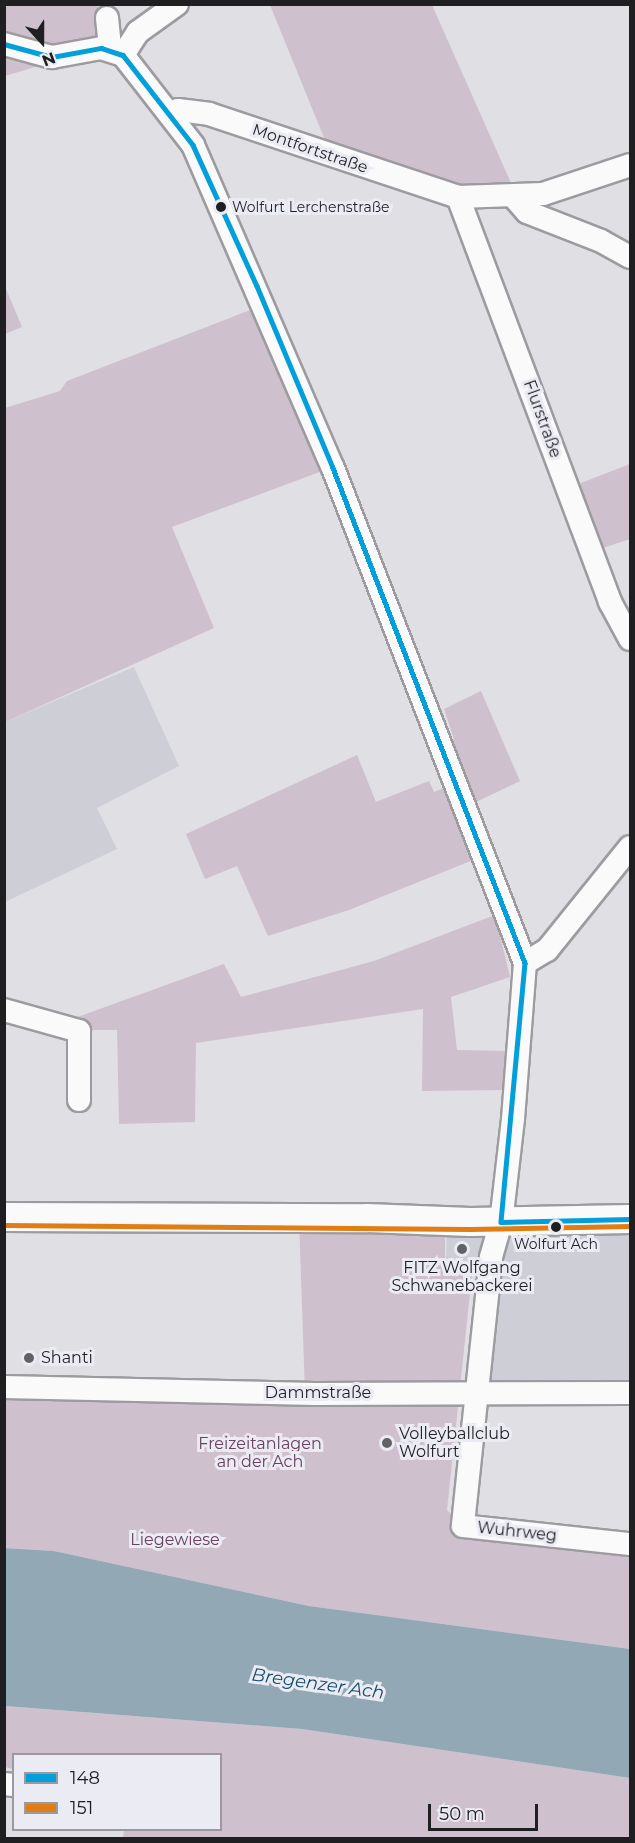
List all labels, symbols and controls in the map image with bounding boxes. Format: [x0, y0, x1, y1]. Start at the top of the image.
north arrow [12, 12, 72, 72]
text: N [39, 48, 58, 70]
street label: Montfortstraße [250, 120, 370, 178]
place label: Wolfurt Lerchenstraße [232, 199, 389, 215]
marker: Wolfurt Lerchenstraße [215, 201, 227, 213]
street label: Flurstraße [519, 377, 565, 461]
marker: Wolfurt Ach [550, 1221, 562, 1233]
place label: Wolfurt Ach [514, 1236, 598, 1252]
marker: FITZ Wolfgang Schwanebackerei [455, 1242, 469, 1256]
place label: FITZ Wolfgang Schwanebackerei [391, 1258, 533, 1296]
place label: Shanti [41, 1348, 93, 1368]
marker: Shanti [22, 1351, 36, 1365]
street label: Dammstraße [265, 1383, 371, 1403]
place label: Volleyballclub Wolfurt [399, 1424, 510, 1462]
park label: Freizeitanlagen an der Ach [198, 1434, 322, 1472]
marker: Volleyballclub Wolfurt [380, 1436, 394, 1450]
street label: Wuhrweg [476, 1518, 558, 1546]
park label: Liegewiese [130, 1530, 220, 1550]
water label: Bregenzer Ach [250, 1664, 386, 1704]
legend [12, 1753, 222, 1831]
text: 148 [70, 1767, 100, 1789]
scale bar [431, 1792, 540, 1830]
text: 151 [70, 1797, 93, 1819]
text: 50 m [439, 1803, 485, 1825]

